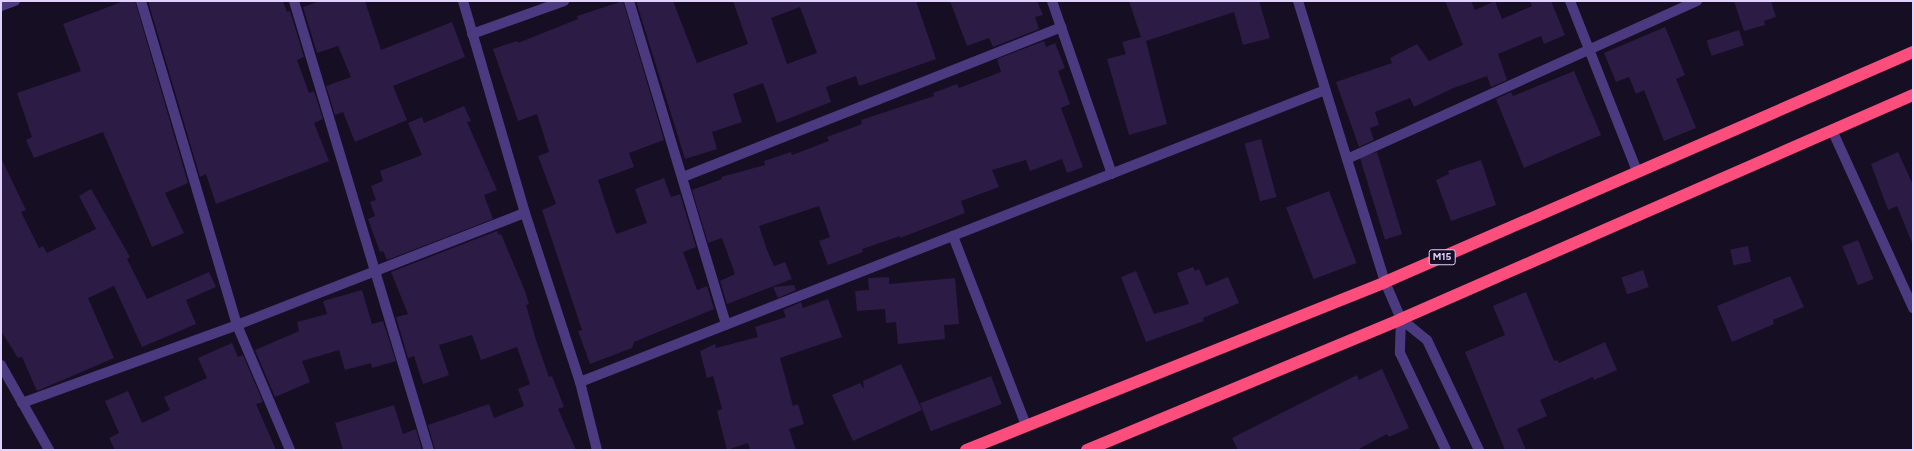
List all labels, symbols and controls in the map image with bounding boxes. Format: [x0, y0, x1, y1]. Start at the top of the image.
road number: M15 [1428, 249, 1456, 265]

